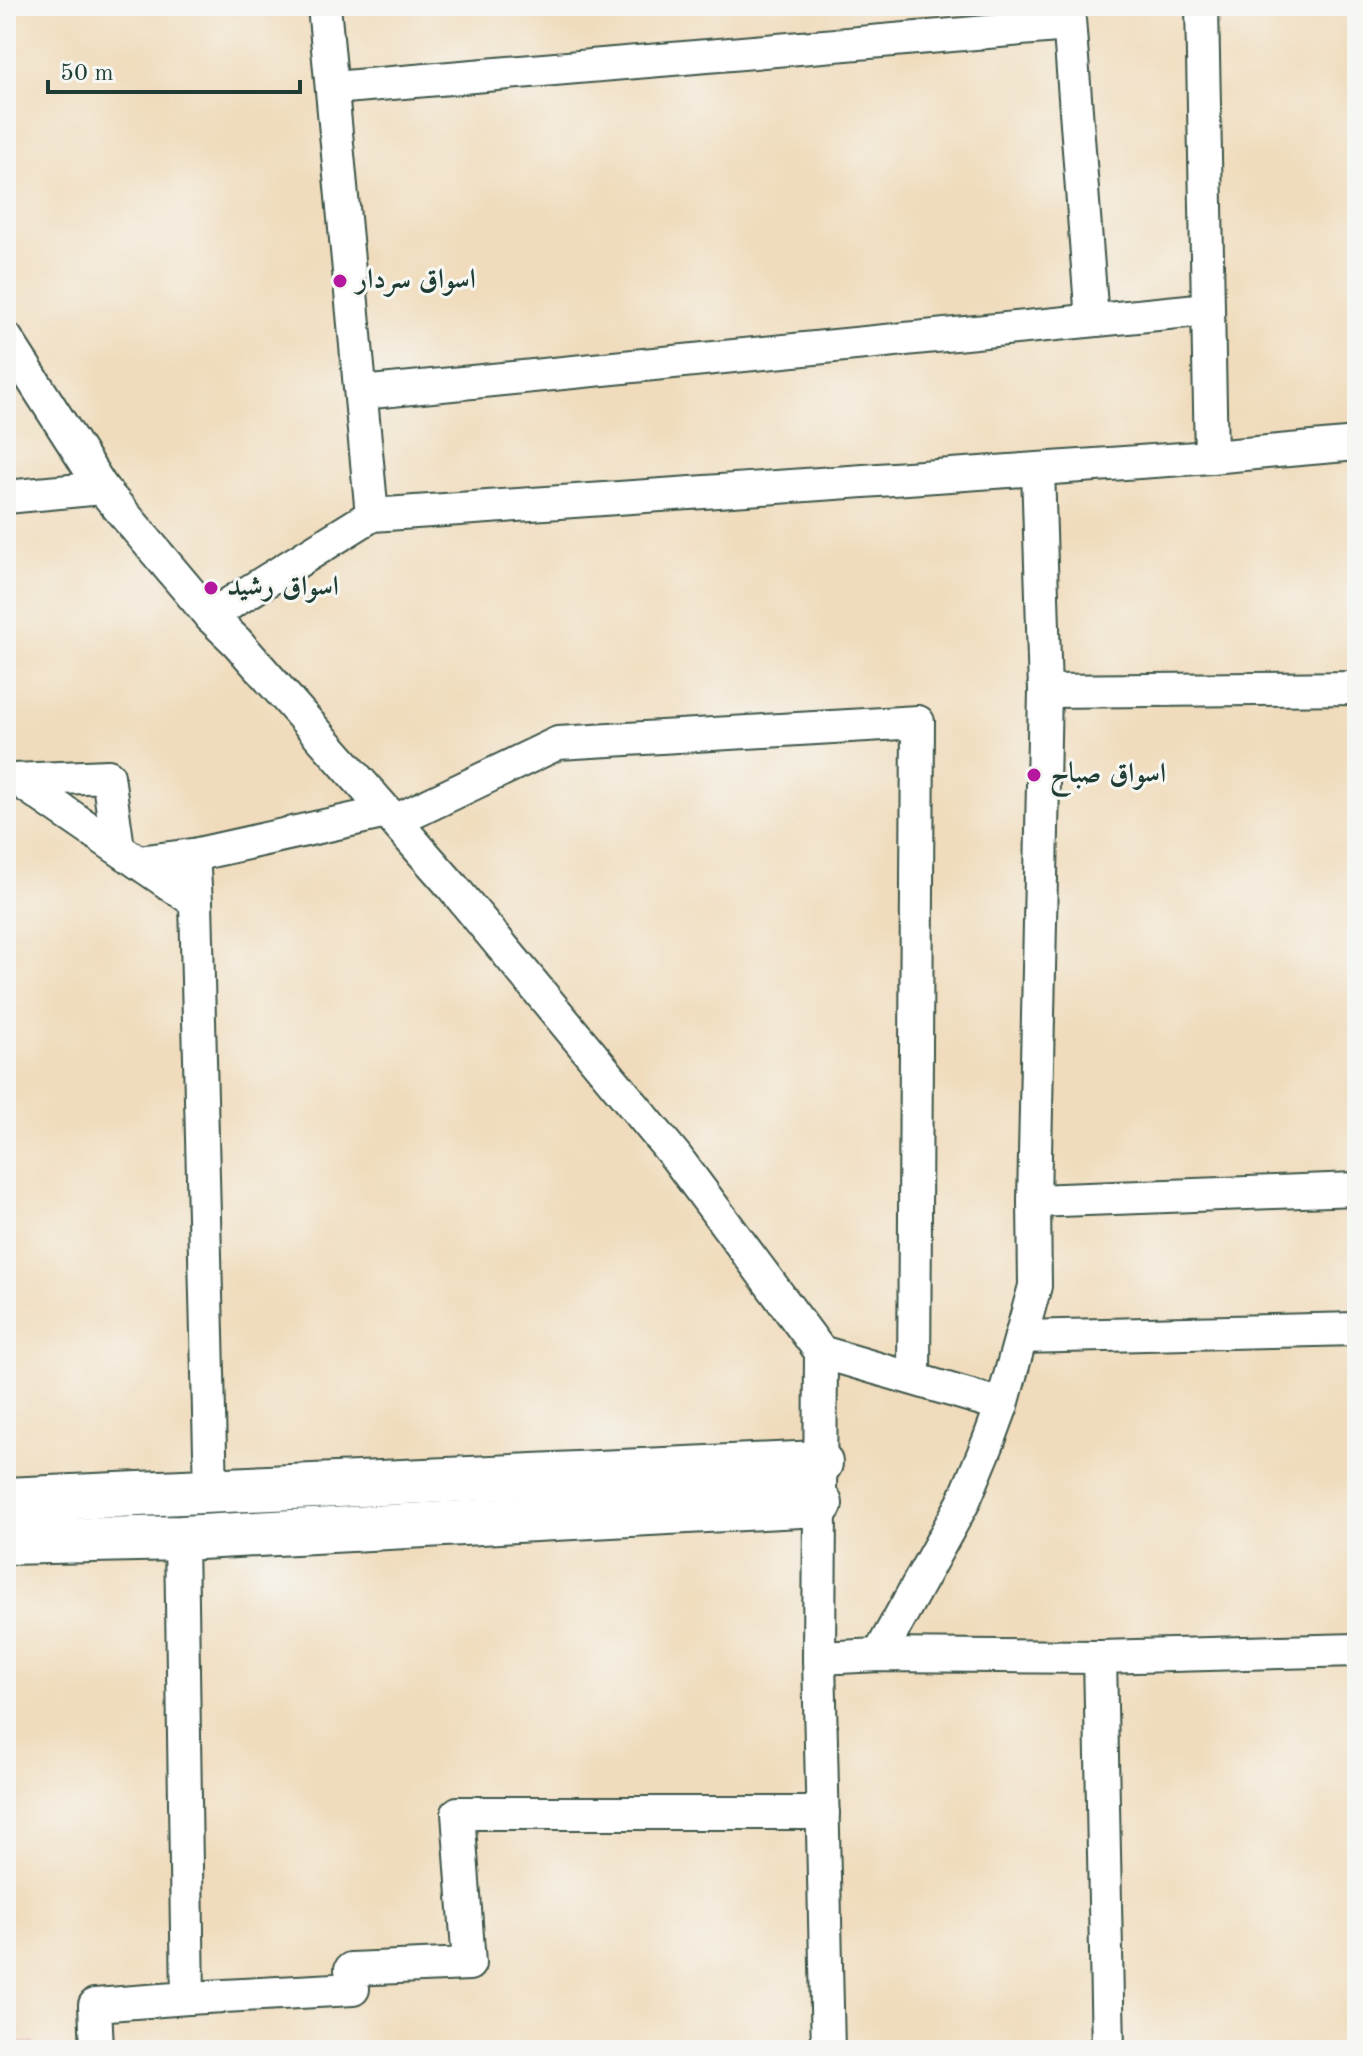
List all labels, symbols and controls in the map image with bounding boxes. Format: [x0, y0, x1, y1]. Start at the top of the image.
scale bar [48, 44, 300, 94]
text: 50 m [60, 62, 114, 86]
place label: اسواق سردار [353, 267, 476, 297]
marker: اسواق سردار [331, 272, 349, 290]
place label: اسواق رشيد [227, 574, 339, 603]
marker: اسواق رشيد [202, 579, 220, 597]
place label: اسواق صباح [1050, 760, 1166, 798]
marker: اسواق صباح [1025, 766, 1043, 784]

